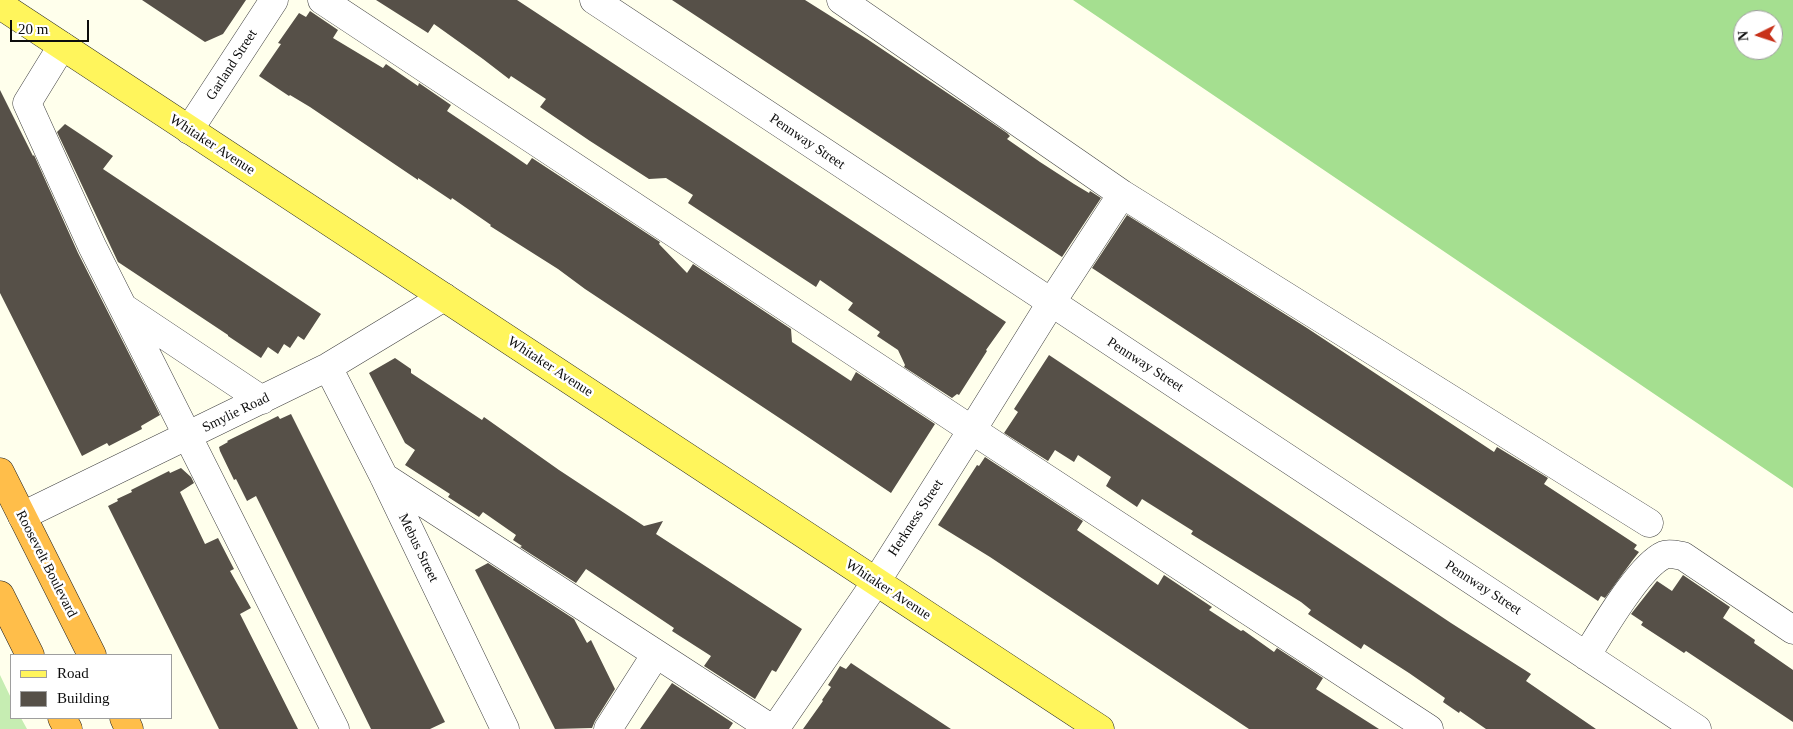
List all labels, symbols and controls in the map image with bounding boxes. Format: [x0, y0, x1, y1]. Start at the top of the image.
scale bar [12, 10, 91, 42]
north arrow [1733, 10, 1783, 60]
text: 20 m [18, 21, 48, 37]
street label: Garland Street [203, 26, 261, 104]
text: N [1736, 30, 1751, 42]
street label: Whitaker Avenue [166, 111, 258, 179]
street label: Pennway Street [766, 111, 848, 173]
street label: Whitaker Avenue [504, 333, 596, 401]
street label: Pennway Street [1104, 334, 1186, 396]
street label: Smylie Road [200, 390, 272, 436]
street label: Herkness Street [885, 476, 947, 560]
street label: Roosevelt Boulevard [12, 508, 80, 620]
street label: Mebus Street [394, 511, 442, 585]
street label: Whitaker Avenue [842, 556, 934, 624]
street label: Pennway Street [1442, 557, 1524, 619]
legend [10, 654, 172, 719]
text: Road [57, 665, 89, 681]
text: Building [57, 690, 110, 706]

